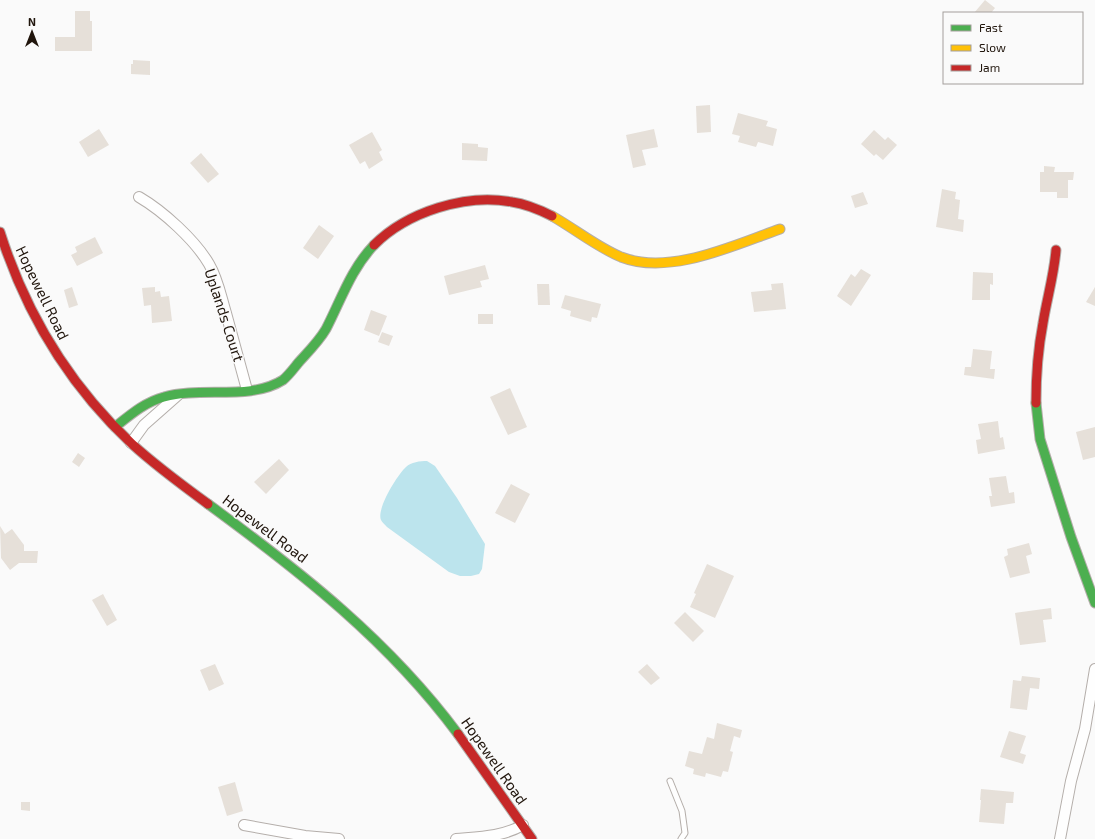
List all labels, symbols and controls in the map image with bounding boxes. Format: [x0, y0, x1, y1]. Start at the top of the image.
north arrow [12, 12, 52, 52]
legend [943, 12, 1083, 84]
text: N [28, 15, 36, 28]
text: Fast [979, 20, 1003, 34]
text: Slow [979, 40, 1006, 54]
text: Jam [979, 60, 1000, 74]
street label: Hopewell Road [12, 243, 73, 342]
street label: Uplands Court [201, 266, 249, 364]
street label: Hopewell Road [219, 490, 312, 566]
street label: Hopewell Road [458, 713, 531, 807]

